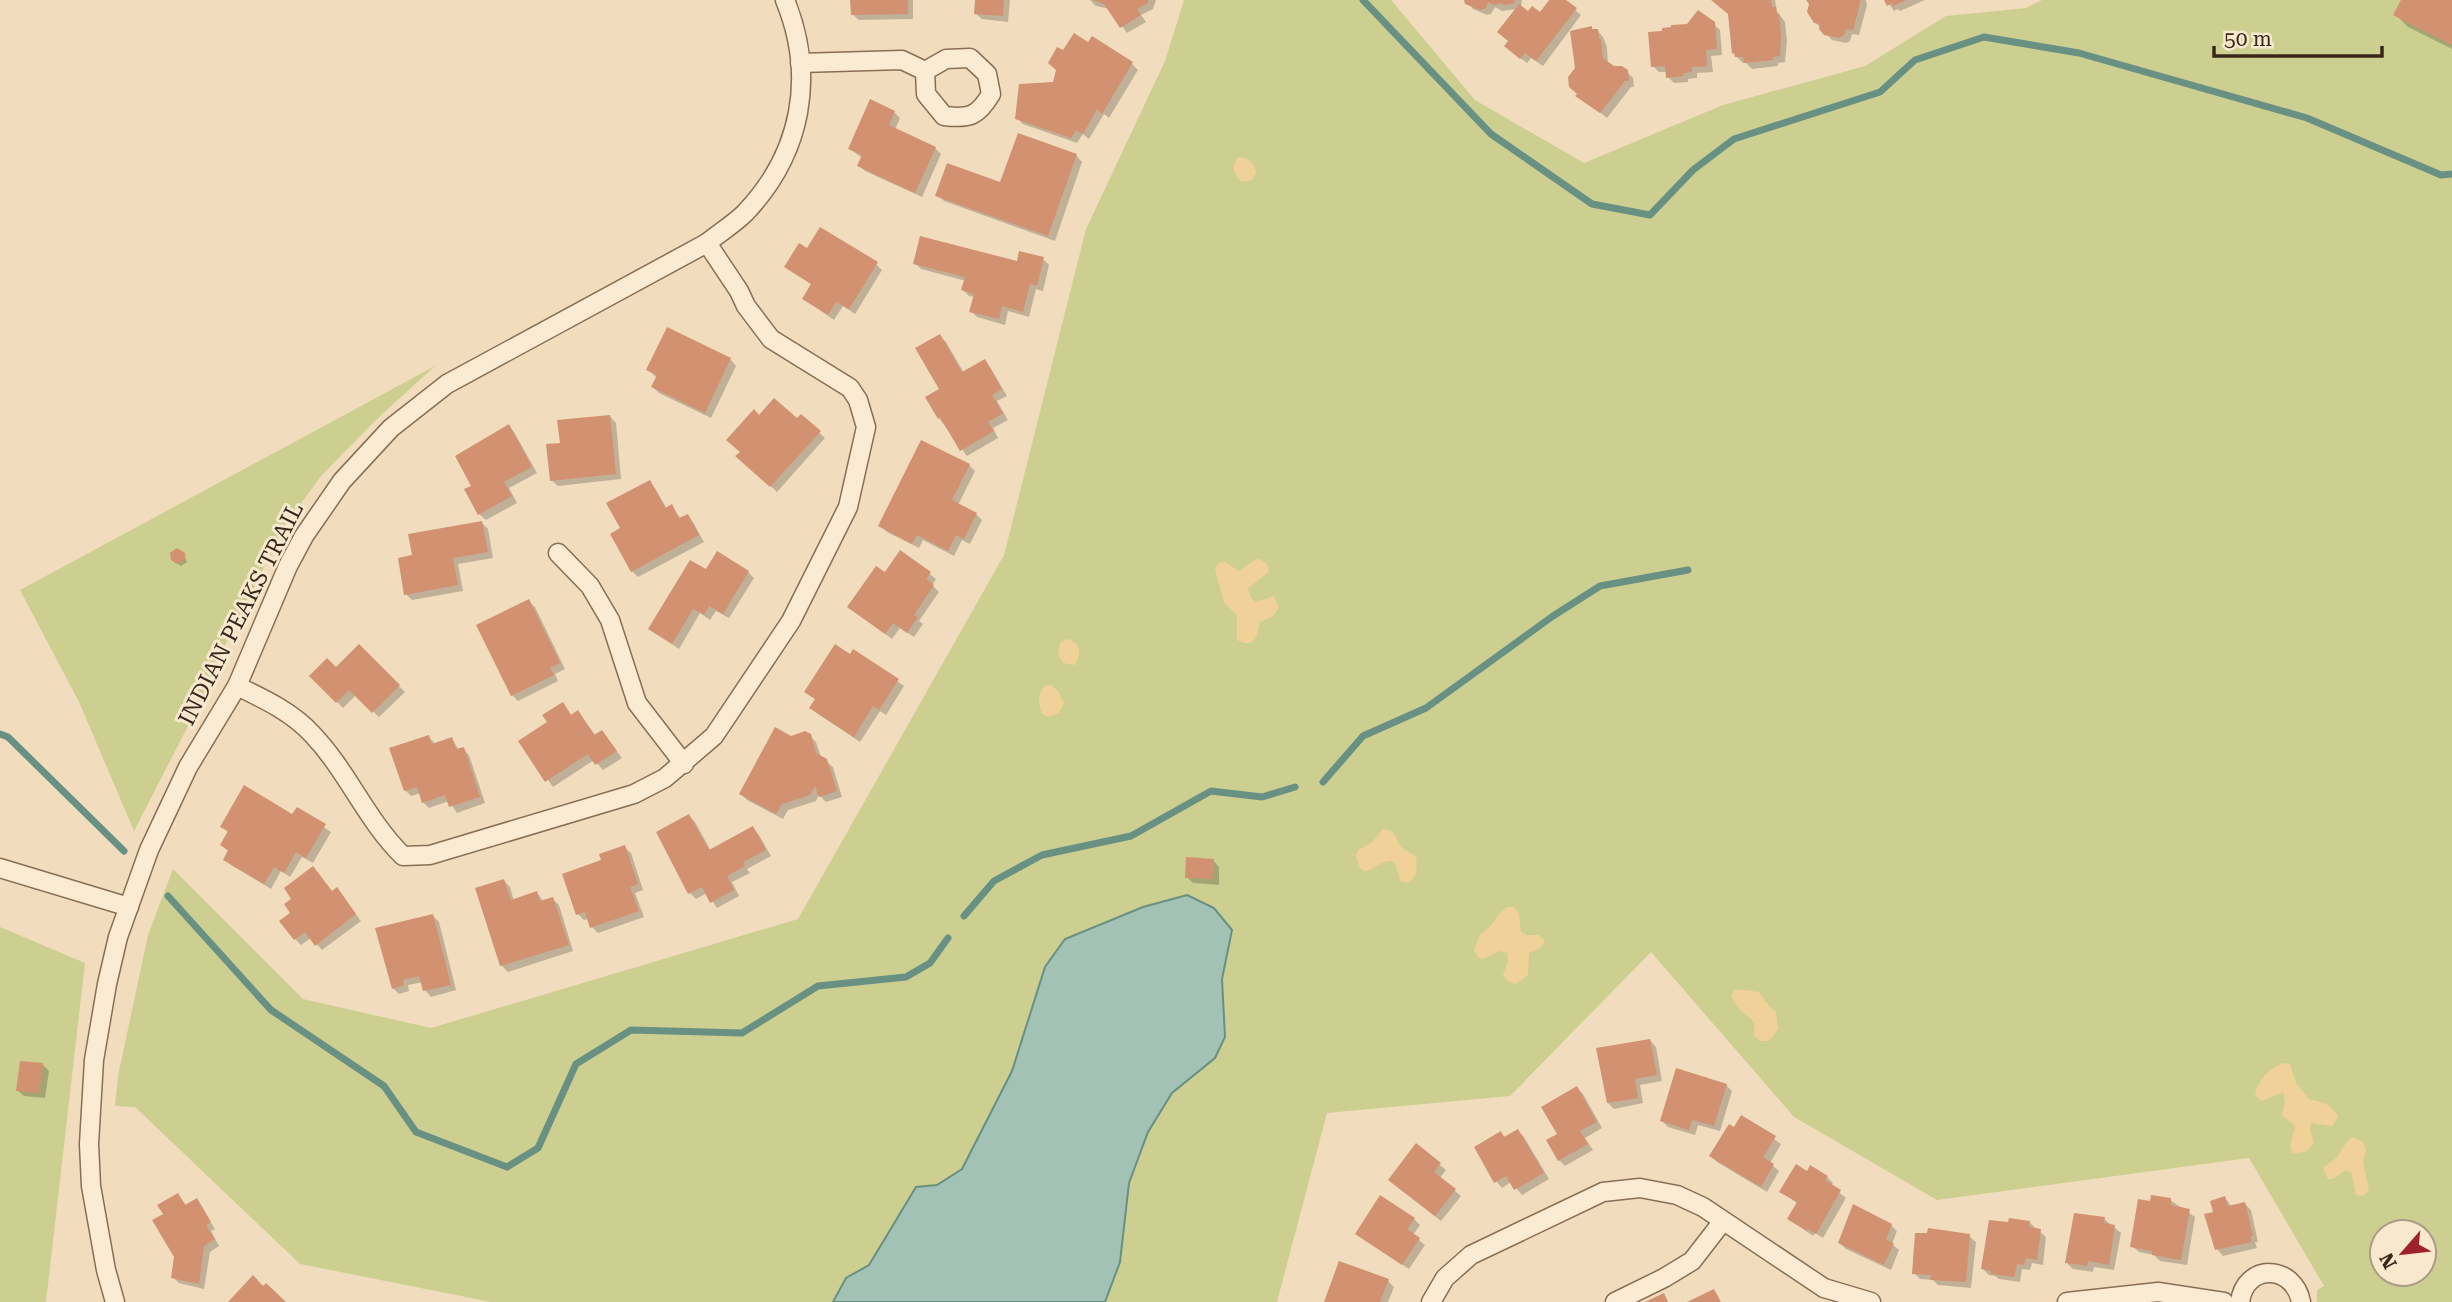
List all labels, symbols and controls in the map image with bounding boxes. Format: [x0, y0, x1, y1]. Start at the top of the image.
scale bar [2214, 14, 2382, 58]
text: 50 m [2224, 27, 2272, 51]
street label: INDIAN PEAKS TRAIL [173, 498, 309, 730]
north arrow [2368, 1218, 2438, 1288]
text: N [2375, 1249, 2402, 1273]

